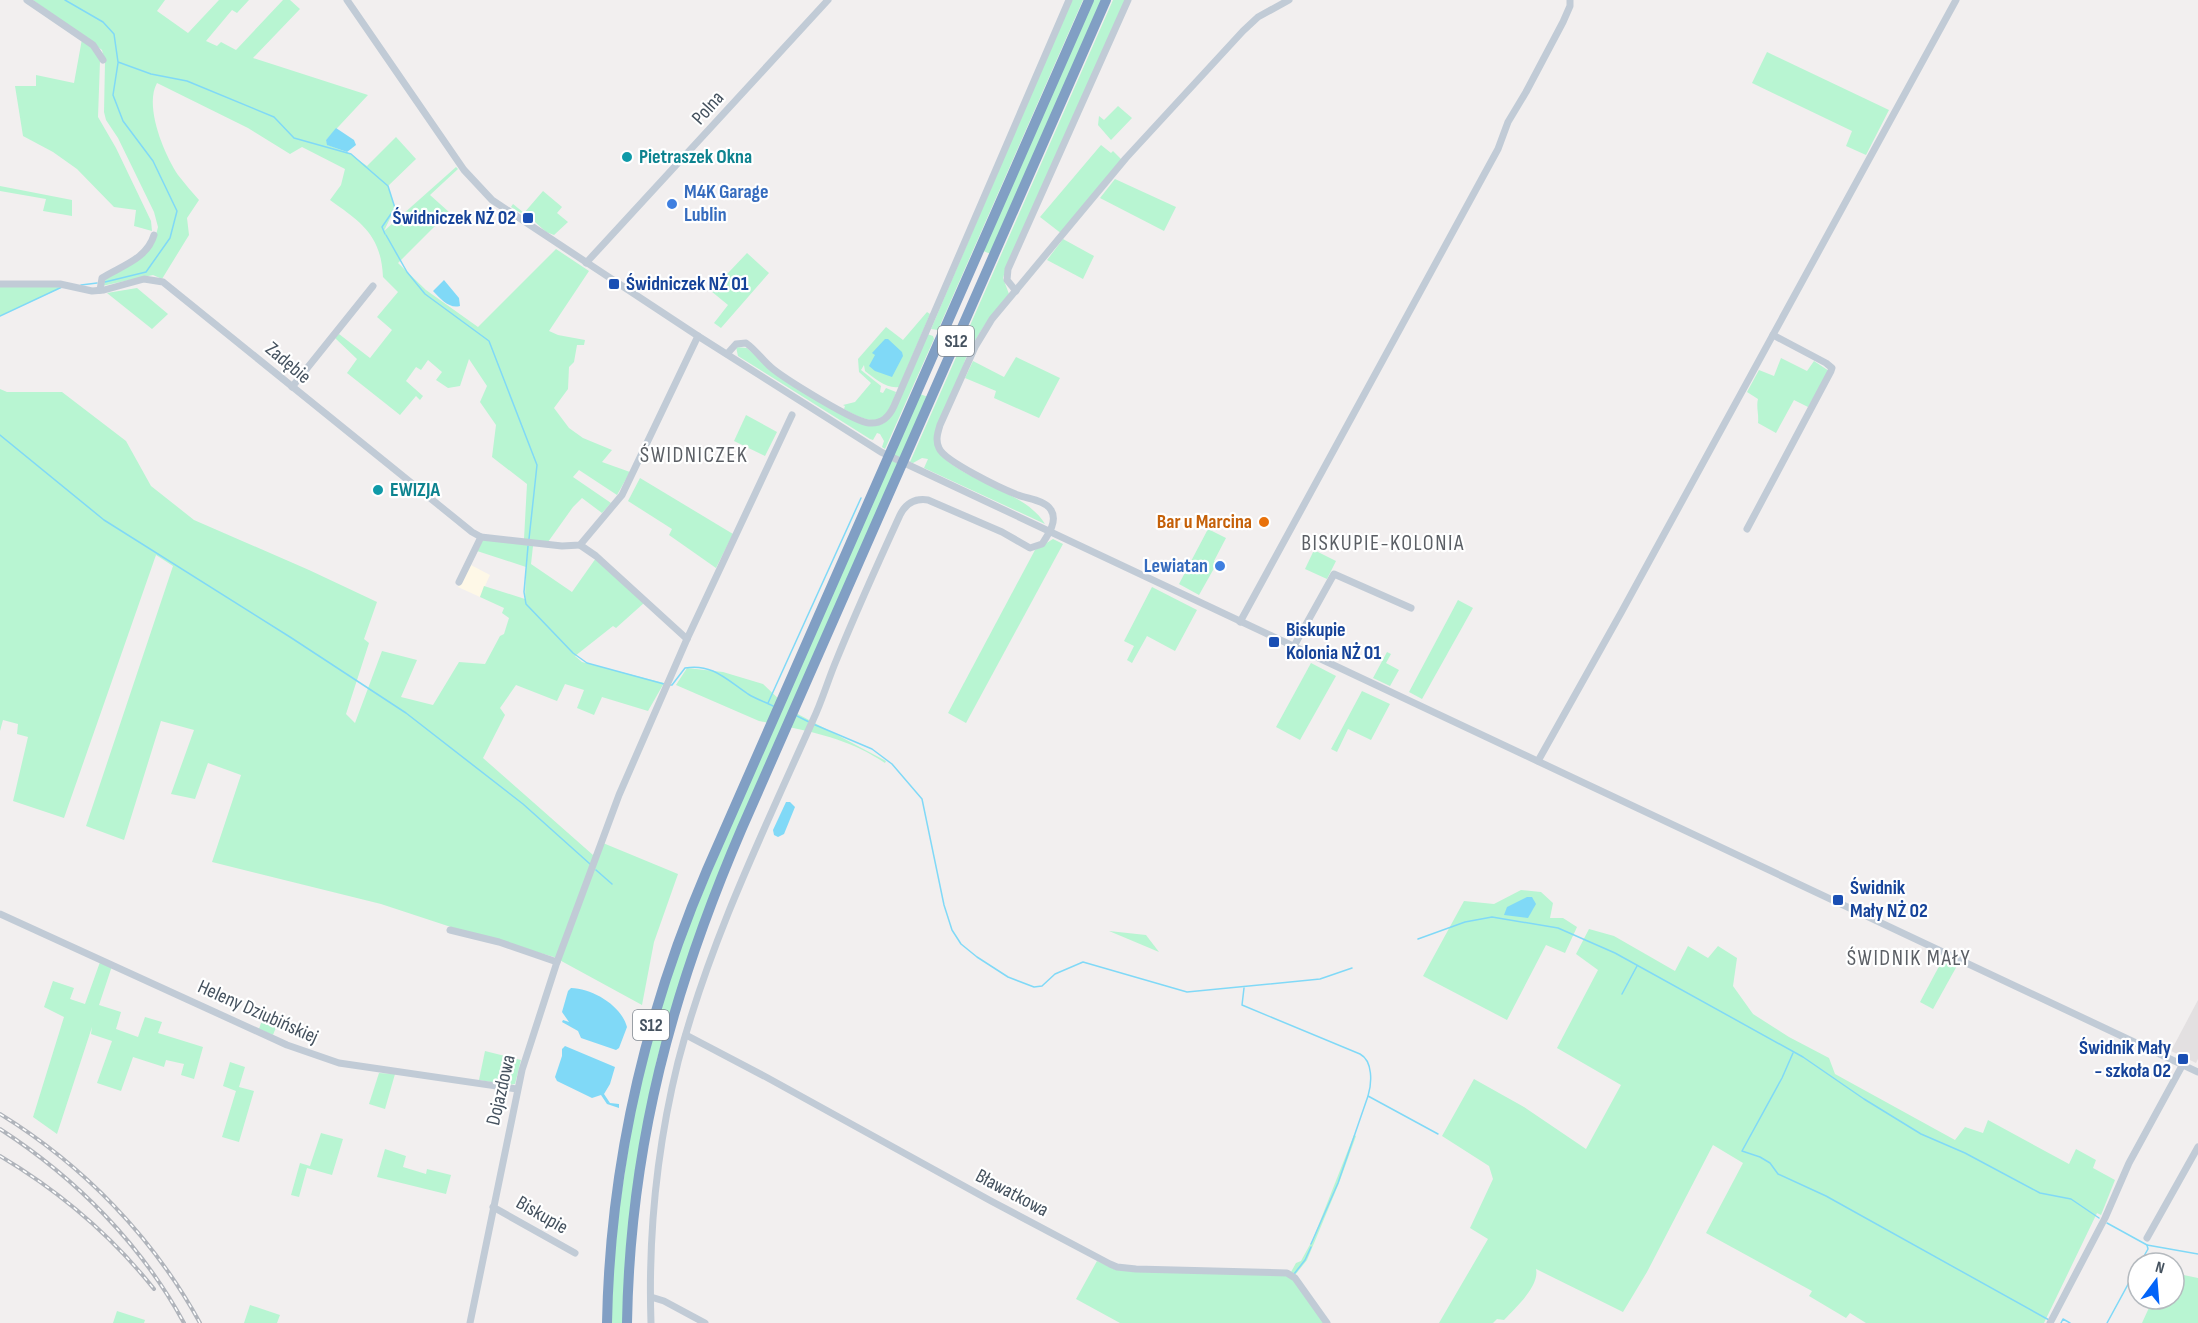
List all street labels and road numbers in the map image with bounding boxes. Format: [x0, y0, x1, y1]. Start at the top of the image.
street label: Polna [687, 86, 729, 130]
road number: S12 [938, 326, 974, 356]
street label: Zadębie [260, 337, 316, 389]
street label: Heleny Dziubińskiej [194, 975, 322, 1049]
road number: S12 [633, 1010, 669, 1040]
street label: Dojazdowa [481, 1052, 521, 1128]
street label: Bławatkowa [971, 1164, 1053, 1222]
street label: Biskupie [512, 1191, 572, 1239]

